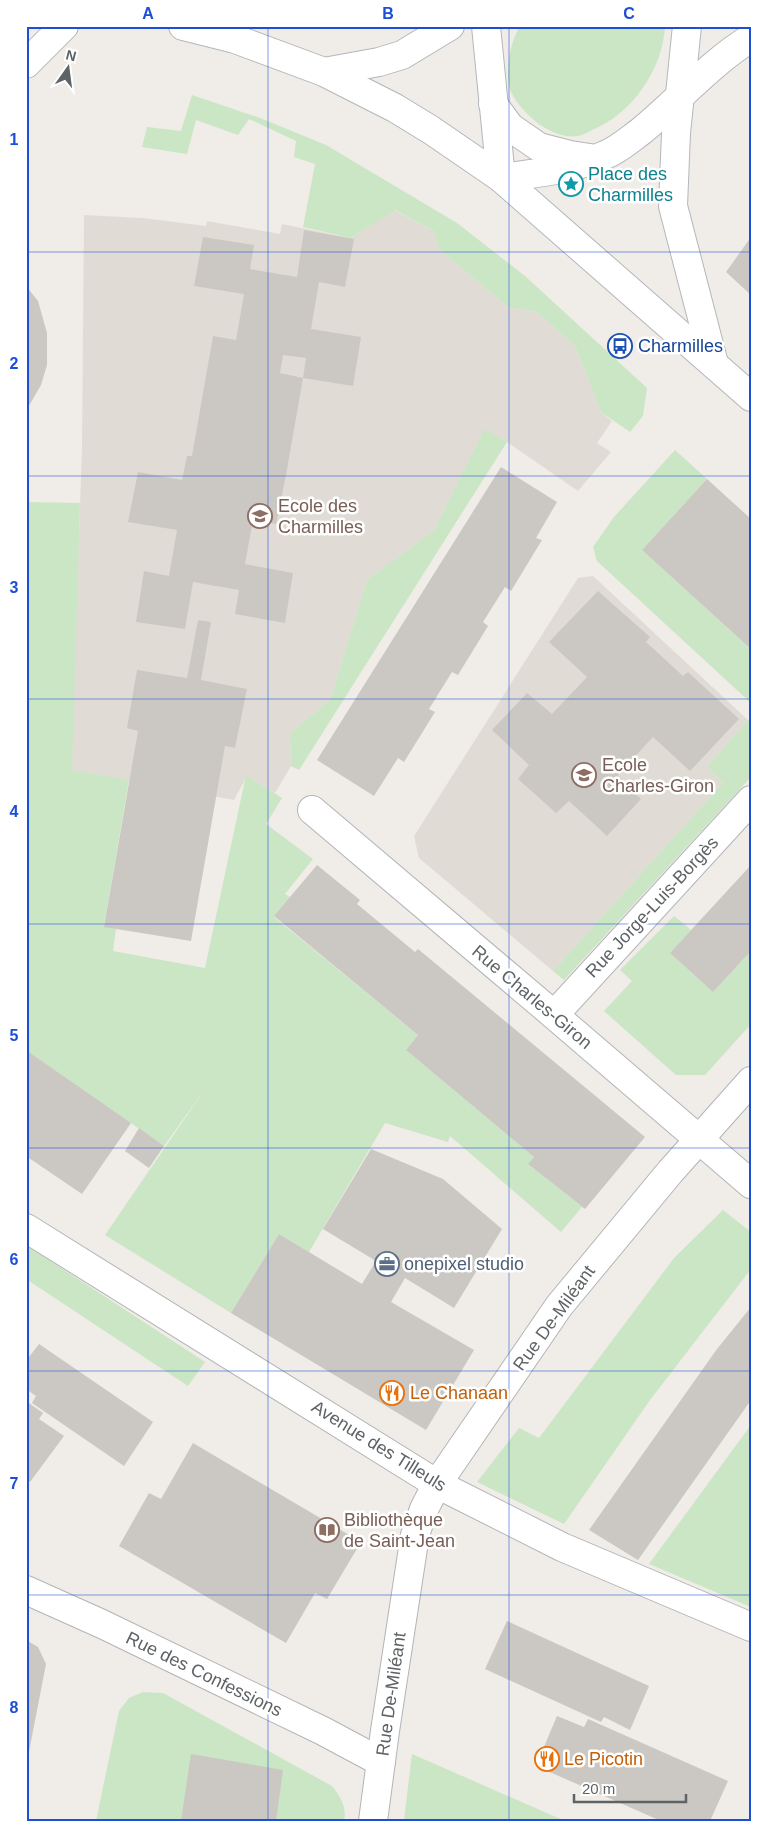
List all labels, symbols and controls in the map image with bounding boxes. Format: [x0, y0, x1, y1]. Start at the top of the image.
text: A [142, 5, 154, 22]
text: B [382, 5, 394, 22]
text: C [623, 5, 635, 22]
north arrow [42, 42, 92, 92]
text: N [64, 46, 78, 64]
text: 1 [10, 131, 19, 148]
place label: Place des Charmilles [588, 164, 673, 205]
place icon: Place des Charmilles [558, 171, 584, 197]
bus stop icon: Charmilles [607, 333, 633, 359]
place label: Charmilles [638, 336, 723, 356]
text: 2 [10, 355, 19, 372]
place label: Ecole des Charmilles [278, 496, 363, 537]
school or university icon: Ecole des Charmilles [247, 503, 273, 529]
text: 3 [10, 579, 19, 596]
place label: Ecole Charles-Giron [602, 755, 714, 796]
school or university icon: Ecole Charles-Giron [571, 762, 597, 788]
text: 4 [10, 803, 19, 820]
street label: Rue Jorge-Luis-Borgès [582, 832, 722, 982]
street label: Rue Charles-Giron [468, 941, 596, 1053]
text: 5 [10, 1027, 19, 1044]
text: 6 [10, 1251, 19, 1268]
office icon: onepixel studio [374, 1251, 400, 1277]
place label: onepixel studio [404, 1254, 524, 1274]
street label: Rue De-Miléant [509, 1262, 599, 1374]
restaurant icon: Le Chanaan [379, 1380, 405, 1406]
place label: Le Chanaan [410, 1383, 508, 1403]
street label: Avenue des Tilleuls [308, 1397, 450, 1495]
text: 7 [10, 1475, 19, 1492]
place label: Bibliothèque de Saint-Jean [344, 1510, 455, 1551]
library icon: Bibliothèque de Saint-Jean [314, 1517, 340, 1543]
street label: Rue des Confessions [123, 1628, 285, 1720]
street label: Rue De-Miléant [372, 1631, 410, 1757]
text: 8 [10, 1699, 19, 1716]
restaurant icon: Le Picotin [534, 1746, 560, 1772]
place label: Le Picotin [564, 1749, 643, 1769]
scale bar [574, 1772, 687, 1804]
text: 20 m [582, 1780, 615, 1797]

